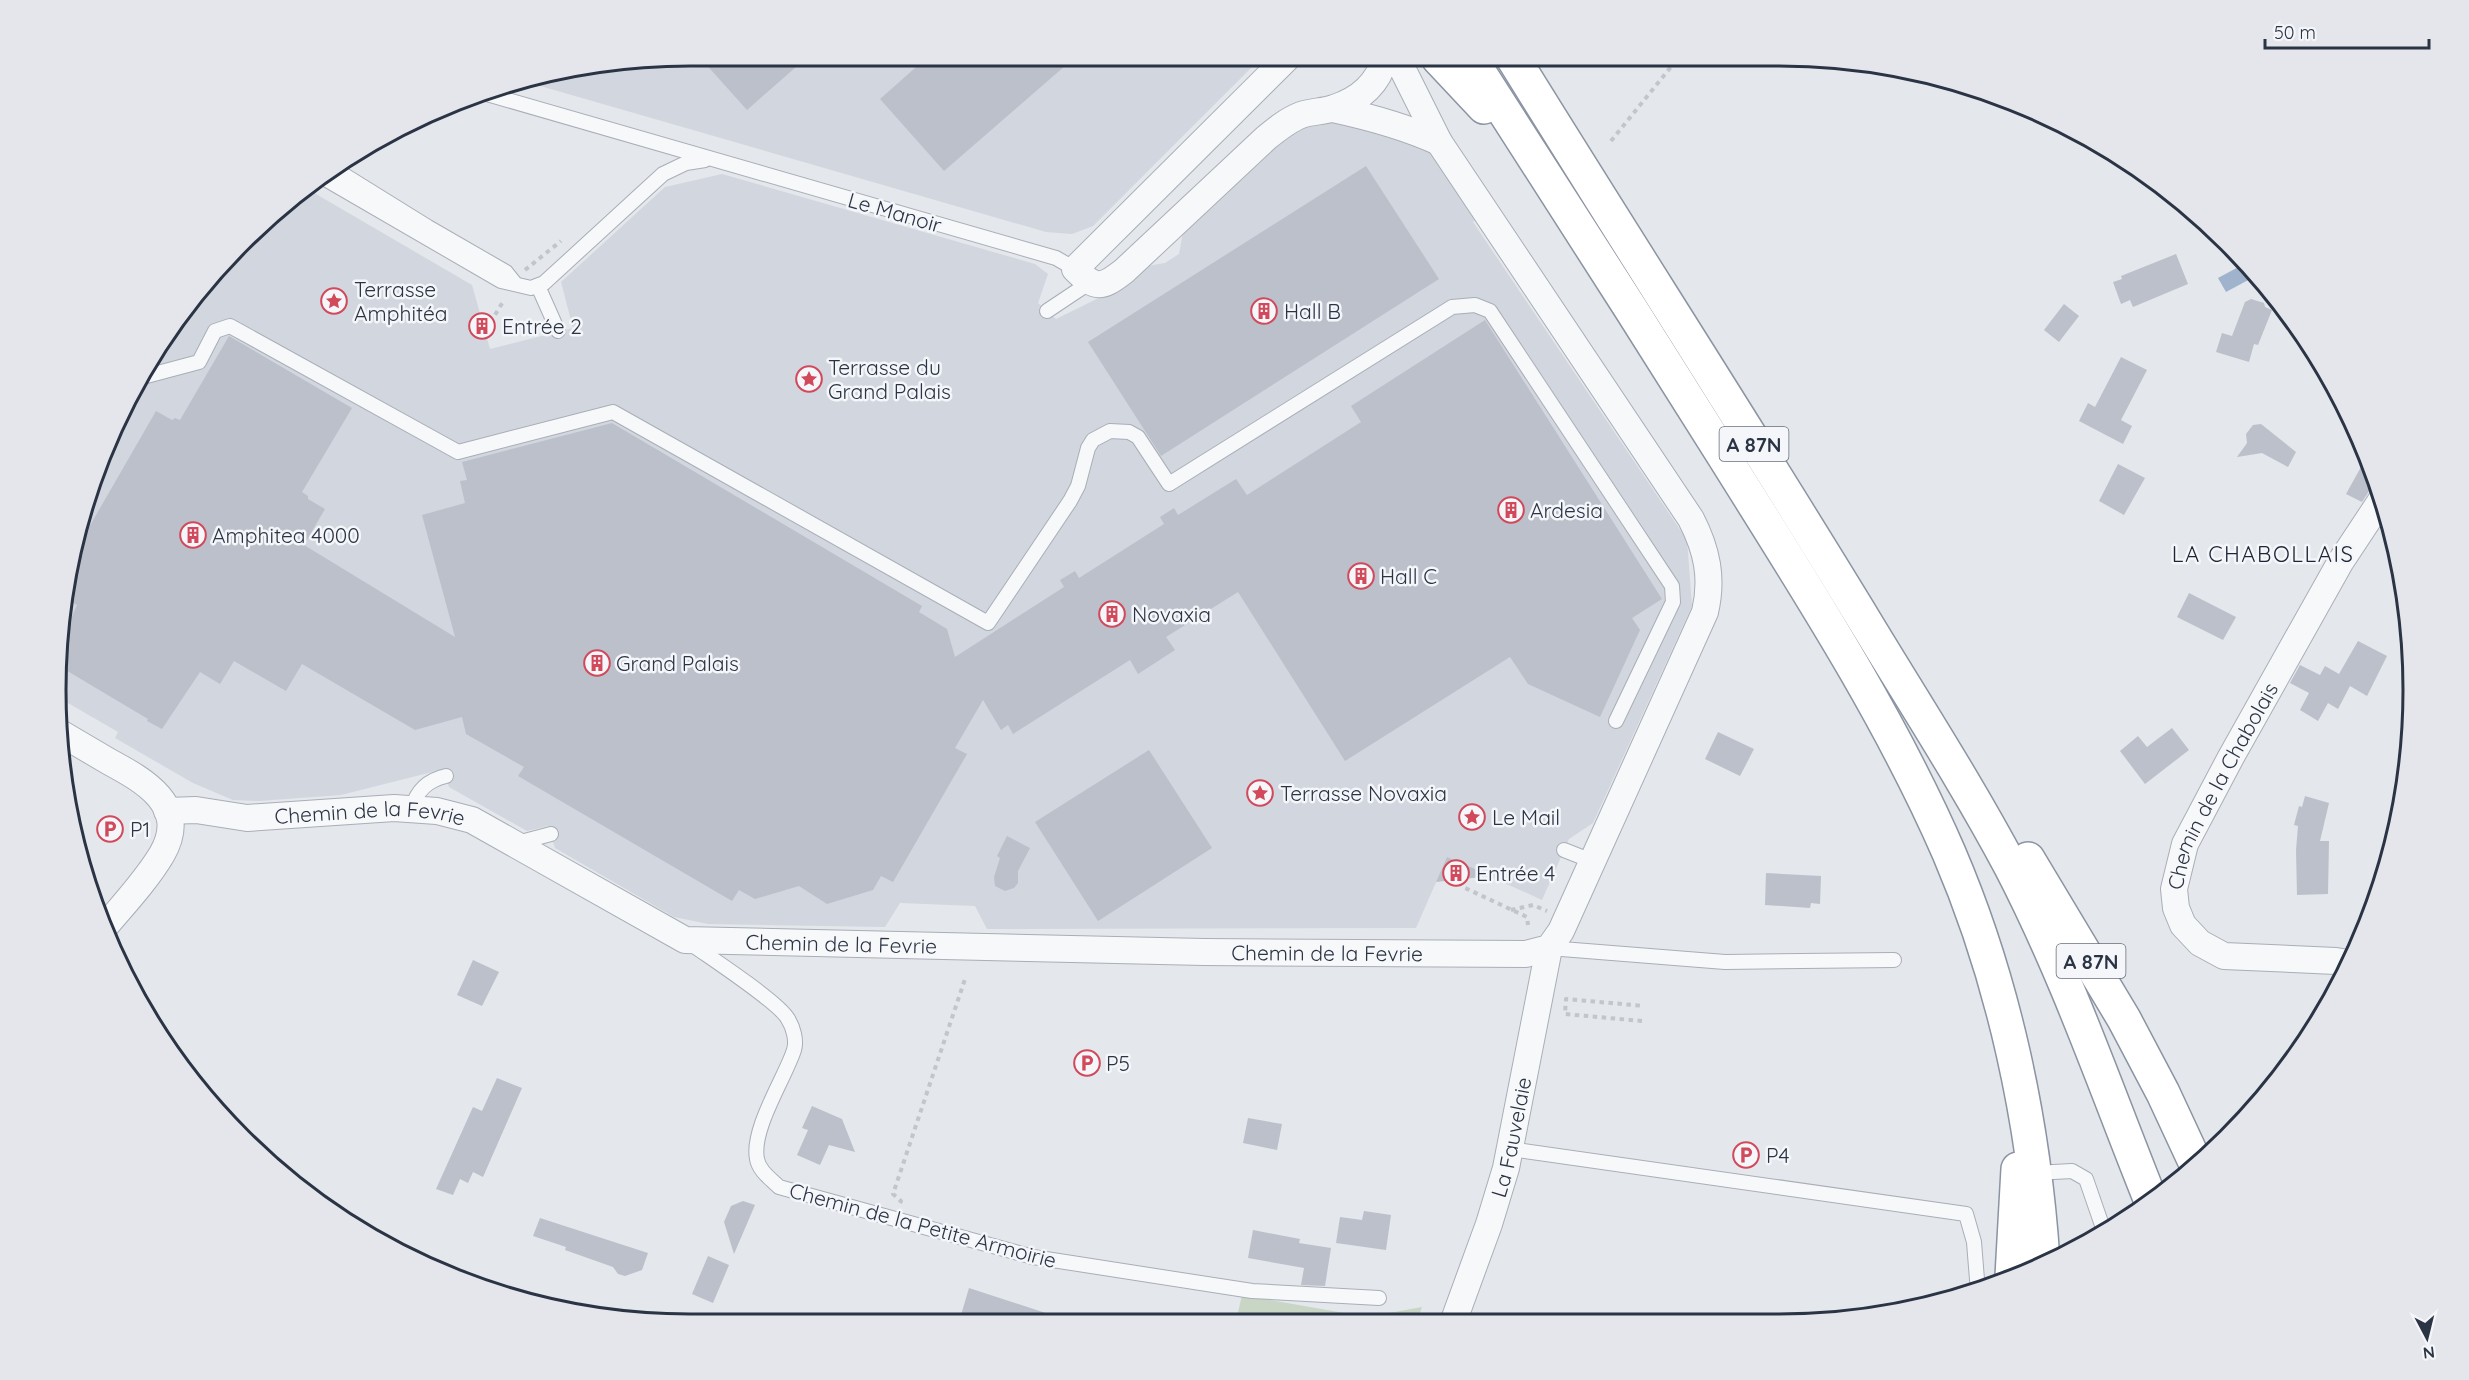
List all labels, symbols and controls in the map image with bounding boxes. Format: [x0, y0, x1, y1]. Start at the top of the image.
scale bar [2265, 12, 2428, 50]
text: 50 m [2274, 21, 2316, 44]
street label: Le Manoir [845, 186, 945, 238]
place label: Terrasse Amphitéa [354, 276, 448, 326]
place icon: Terrasse Amphitéa [319, 286, 349, 316]
building icon: Hall B [1249, 296, 1279, 326]
place label: Hall B [1284, 298, 1341, 324]
building icon: Entrée 2 [467, 311, 497, 341]
place label: Entrée 2 [502, 313, 582, 339]
place label: Terrasse du Grand Palais [828, 354, 951, 404]
place icon: Terrasse du Grand Palais [794, 364, 824, 394]
road number: A 87N [1720, 427, 1788, 461]
building icon: Ardesia [1496, 495, 1526, 525]
place label: Ardesia [1530, 497, 1603, 523]
building icon: Amphitea 4000 [178, 520, 208, 550]
place label: Amphitea 4000 [212, 522, 360, 548]
district label: LA CHABOLLAIS [2172, 540, 2354, 568]
building icon: Hall C [1346, 561, 1376, 591]
place label: Hall C [1380, 563, 1437, 589]
building icon: Novaxia [1097, 599, 1127, 629]
place label: Novaxia [1132, 601, 1211, 627]
building icon: Grand Palais [582, 648, 612, 678]
place label: Grand Palais [616, 650, 739, 676]
street label: Chemin de la Chabolais [2161, 678, 2283, 892]
place icon: Terrasse Novaxia [1245, 778, 1275, 808]
place label: Terrasse Novaxia [1280, 780, 1447, 806]
street label: Chemin de la Fevrie [274, 795, 468, 831]
place icon: Le Mail [1457, 802, 1487, 832]
place label: Le Mail [1492, 804, 1560, 830]
parking icon: P1 [95, 814, 125, 844]
place label: P1 [130, 816, 150, 842]
building icon: Entrée 4 [1441, 858, 1471, 888]
place label: Entrée 4 [1476, 860, 1555, 886]
street label: Chemin de la Fevrie [745, 928, 937, 959]
street label: Chemin de la Fevrie [1231, 939, 1423, 966]
road number: A 87N [2056, 944, 2126, 978]
parking icon: P5 [1072, 1048, 1102, 1078]
place label: P5 [1106, 1050, 1130, 1076]
street label: La Fauvelaie [1485, 1075, 1537, 1200]
parking icon: P4 [1731, 1140, 1761, 1170]
place label: P4 [1766, 1142, 1790, 1168]
street label: Chemin de la Petite Armoirie [787, 1177, 1059, 1273]
north arrow [2397, 1308, 2457, 1368]
text: N [2422, 1342, 2436, 1364]

